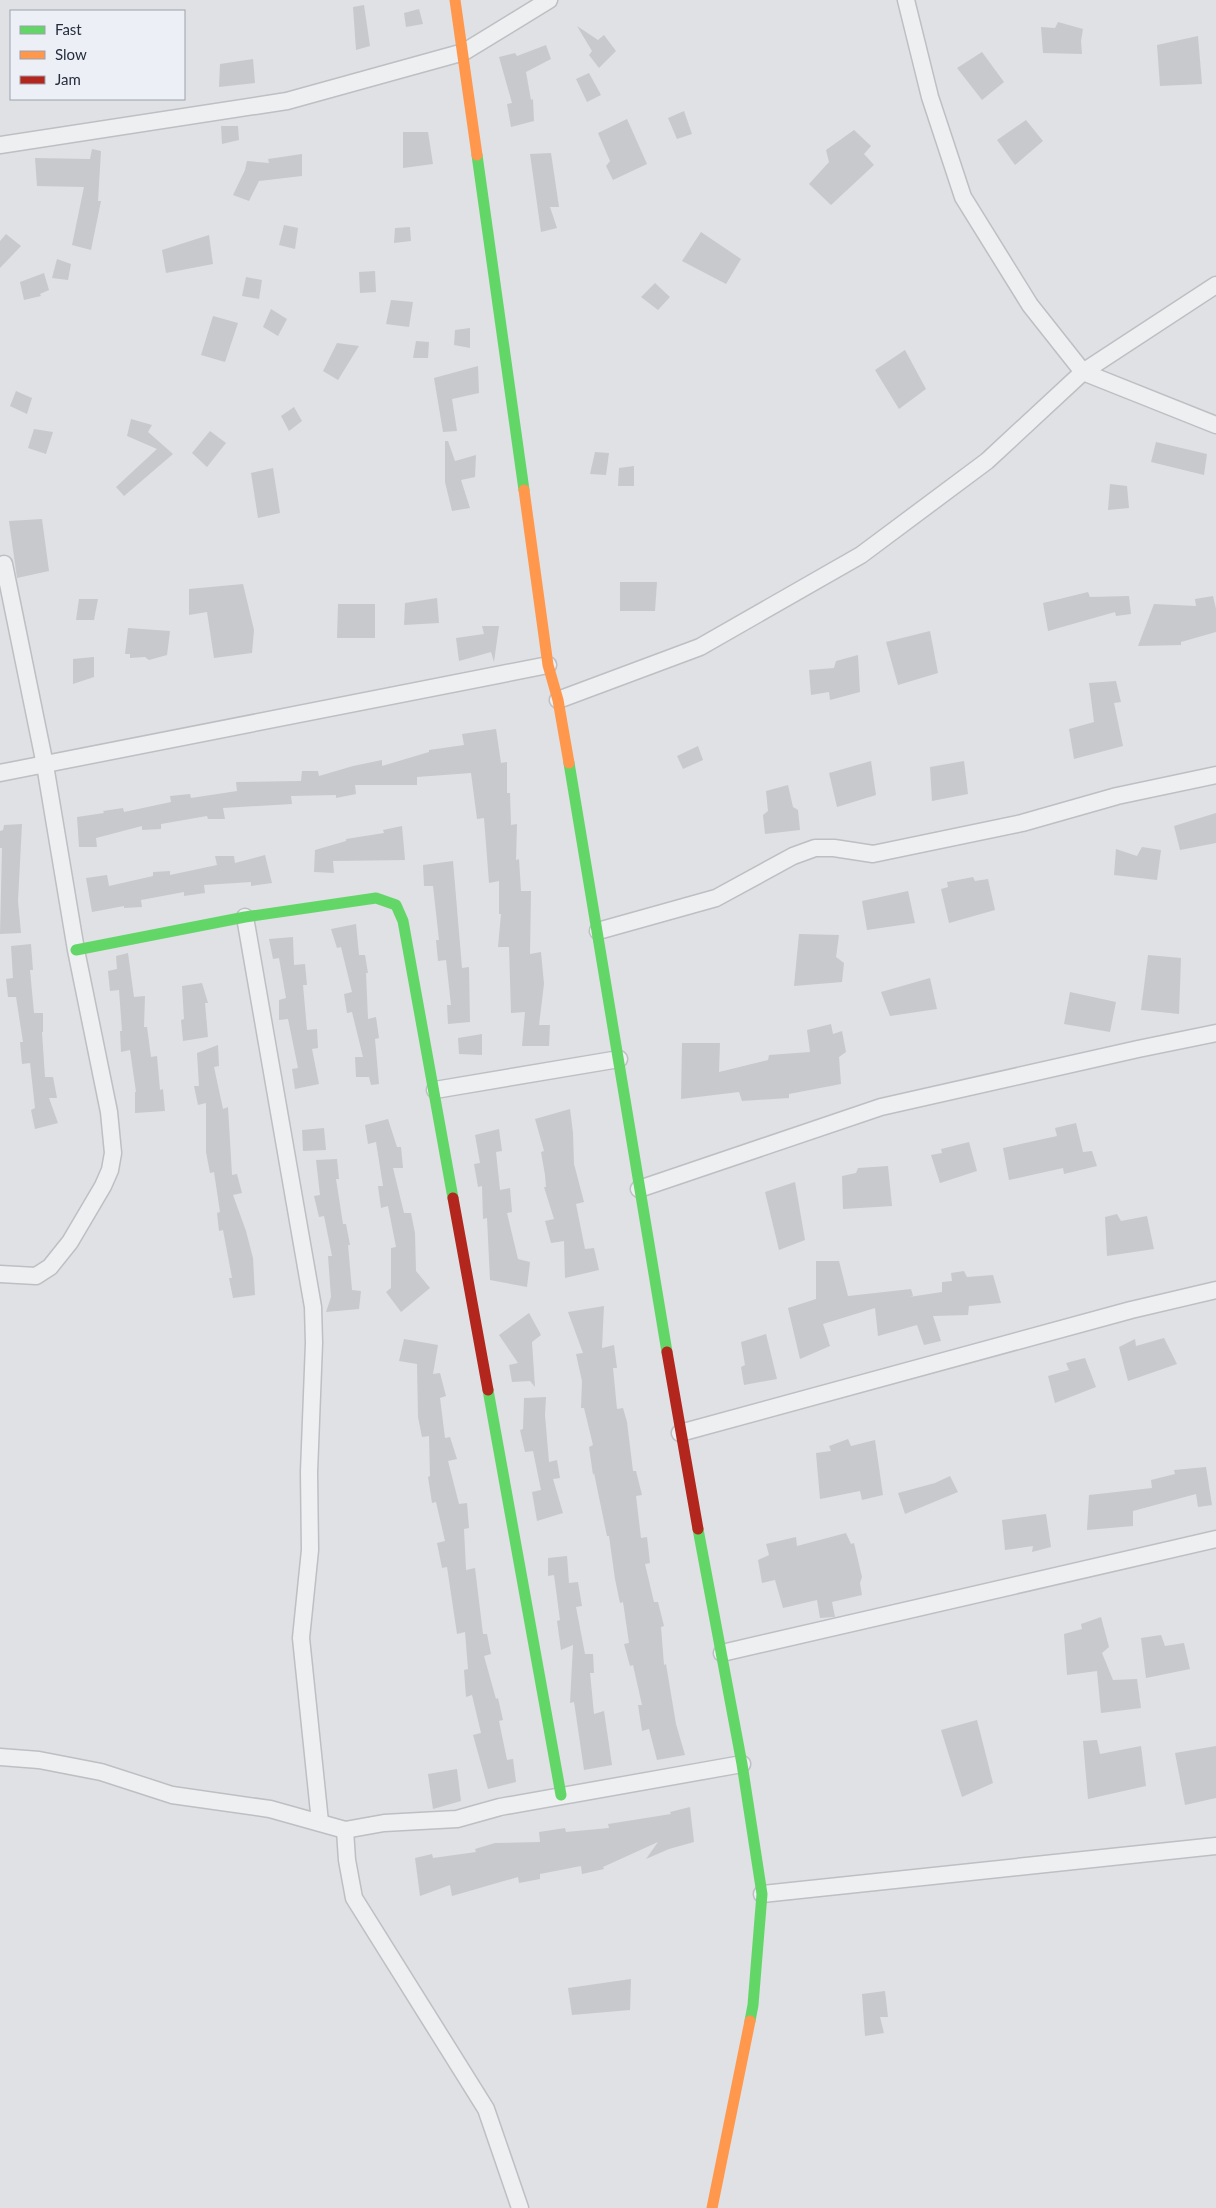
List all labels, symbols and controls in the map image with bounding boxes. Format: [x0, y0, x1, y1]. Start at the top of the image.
legend [10, 10, 185, 100]
text: Fast [55, 20, 82, 38]
text: Slow [55, 45, 87, 63]
text: Jam [55, 70, 81, 88]

